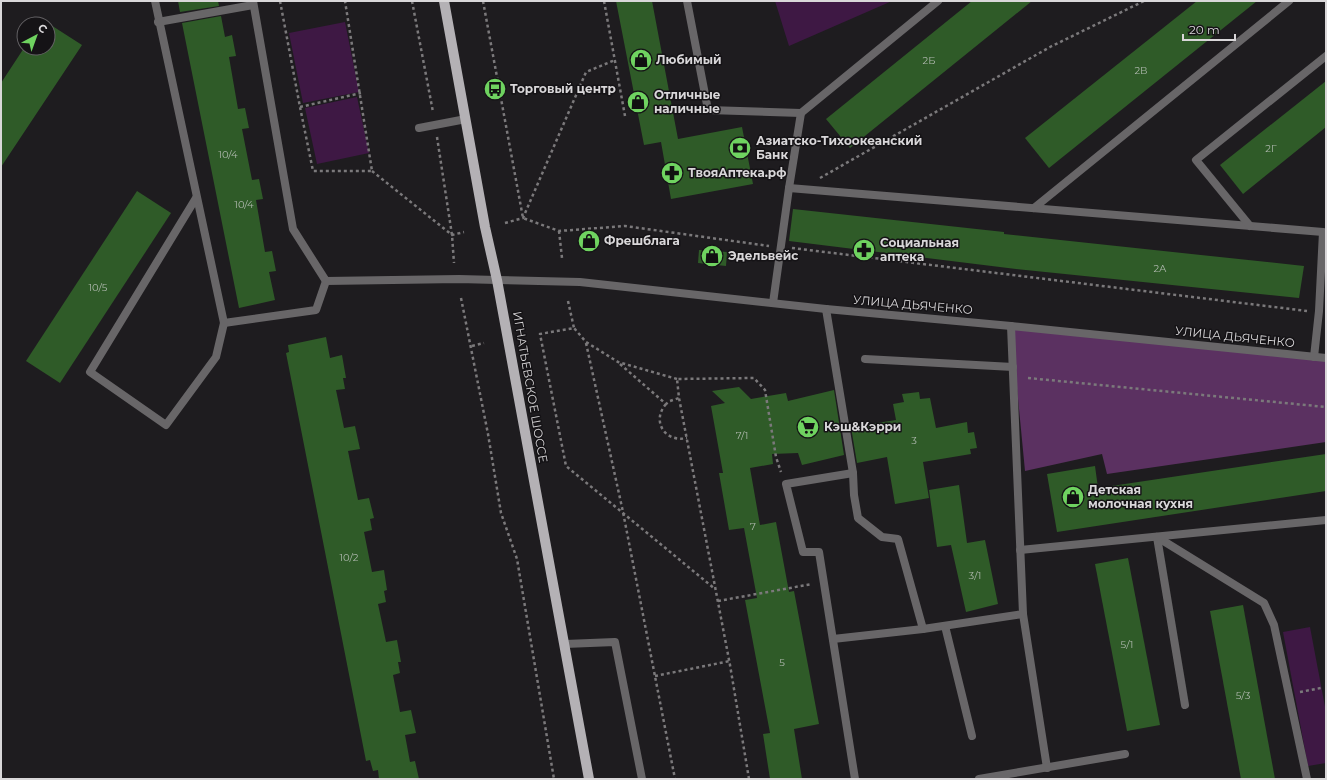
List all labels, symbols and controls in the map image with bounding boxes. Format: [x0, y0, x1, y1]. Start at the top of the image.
north arrow [16, 16, 56, 56]
scale bar [1183, 16, 1235, 42]
text: С [35, 21, 50, 36]
text: 20 m [1189, 22, 1220, 37]
shop icon: Любимый [628, 47, 654, 73]
place label: Любимый [656, 52, 722, 67]
house number: 2Б [923, 54, 935, 67]
house number: 2В [1134, 64, 1148, 77]
bus stop icon: Торговый центр [482, 76, 508, 102]
place label: Торговый центр [510, 81, 616, 96]
place label: Отличные наличные [654, 87, 721, 116]
shop icon: Отличные наличные [625, 89, 651, 115]
place label: Азиатско-Тихоокеанский Банк [756, 133, 922, 162]
bank icon: Азиатско-Тихоокеанский Банк [727, 135, 753, 161]
house number: 2Г [1265, 142, 1277, 155]
house number: 10/4 [218, 148, 238, 161]
pharmacy icon: ТвояАптека.рф [659, 160, 685, 186]
place label: ТвояАптека.рф [688, 165, 786, 180]
house number: 10/4 [234, 198, 254, 211]
shop icon: Фрешблага [576, 228, 602, 254]
place label: Фрешблага [604, 233, 680, 248]
place label: Социальная аптека [880, 235, 959, 264]
pharmacy icon: Социальная аптека [851, 237, 877, 263]
shop icon: Эдельвейс [699, 243, 725, 269]
place label: Эдельвейс [728, 248, 798, 263]
house number: 2А [1153, 262, 1167, 275]
house number: 10/5 [88, 281, 108, 294]
street label: УЛИЦА ДЬЯЧЕНКО [853, 292, 974, 317]
street label: ИГНАТЬЕВСКОЕ ШОССЕ [510, 310, 551, 464]
street label: УЛИЦА ДЬЯЧЕНКО [1175, 323, 1296, 350]
supermarket icon: Кэш&Кэрри [795, 414, 821, 440]
place label: Кэш&Кэрри [824, 419, 901, 434]
house number: 7/1 [736, 429, 748, 442]
house number: 3 [911, 434, 917, 447]
place label: Детская молочная кухня [1088, 482, 1193, 511]
shop icon: Детская молочная кухня [1060, 484, 1086, 510]
house number: 7 [750, 520, 756, 533]
house number: 10/2 [339, 551, 359, 564]
house number: 3/1 [969, 569, 981, 582]
house number: 5/1 [1121, 638, 1133, 651]
house number: 5 [779, 656, 785, 669]
house number: 5/3 [1236, 689, 1251, 702]

